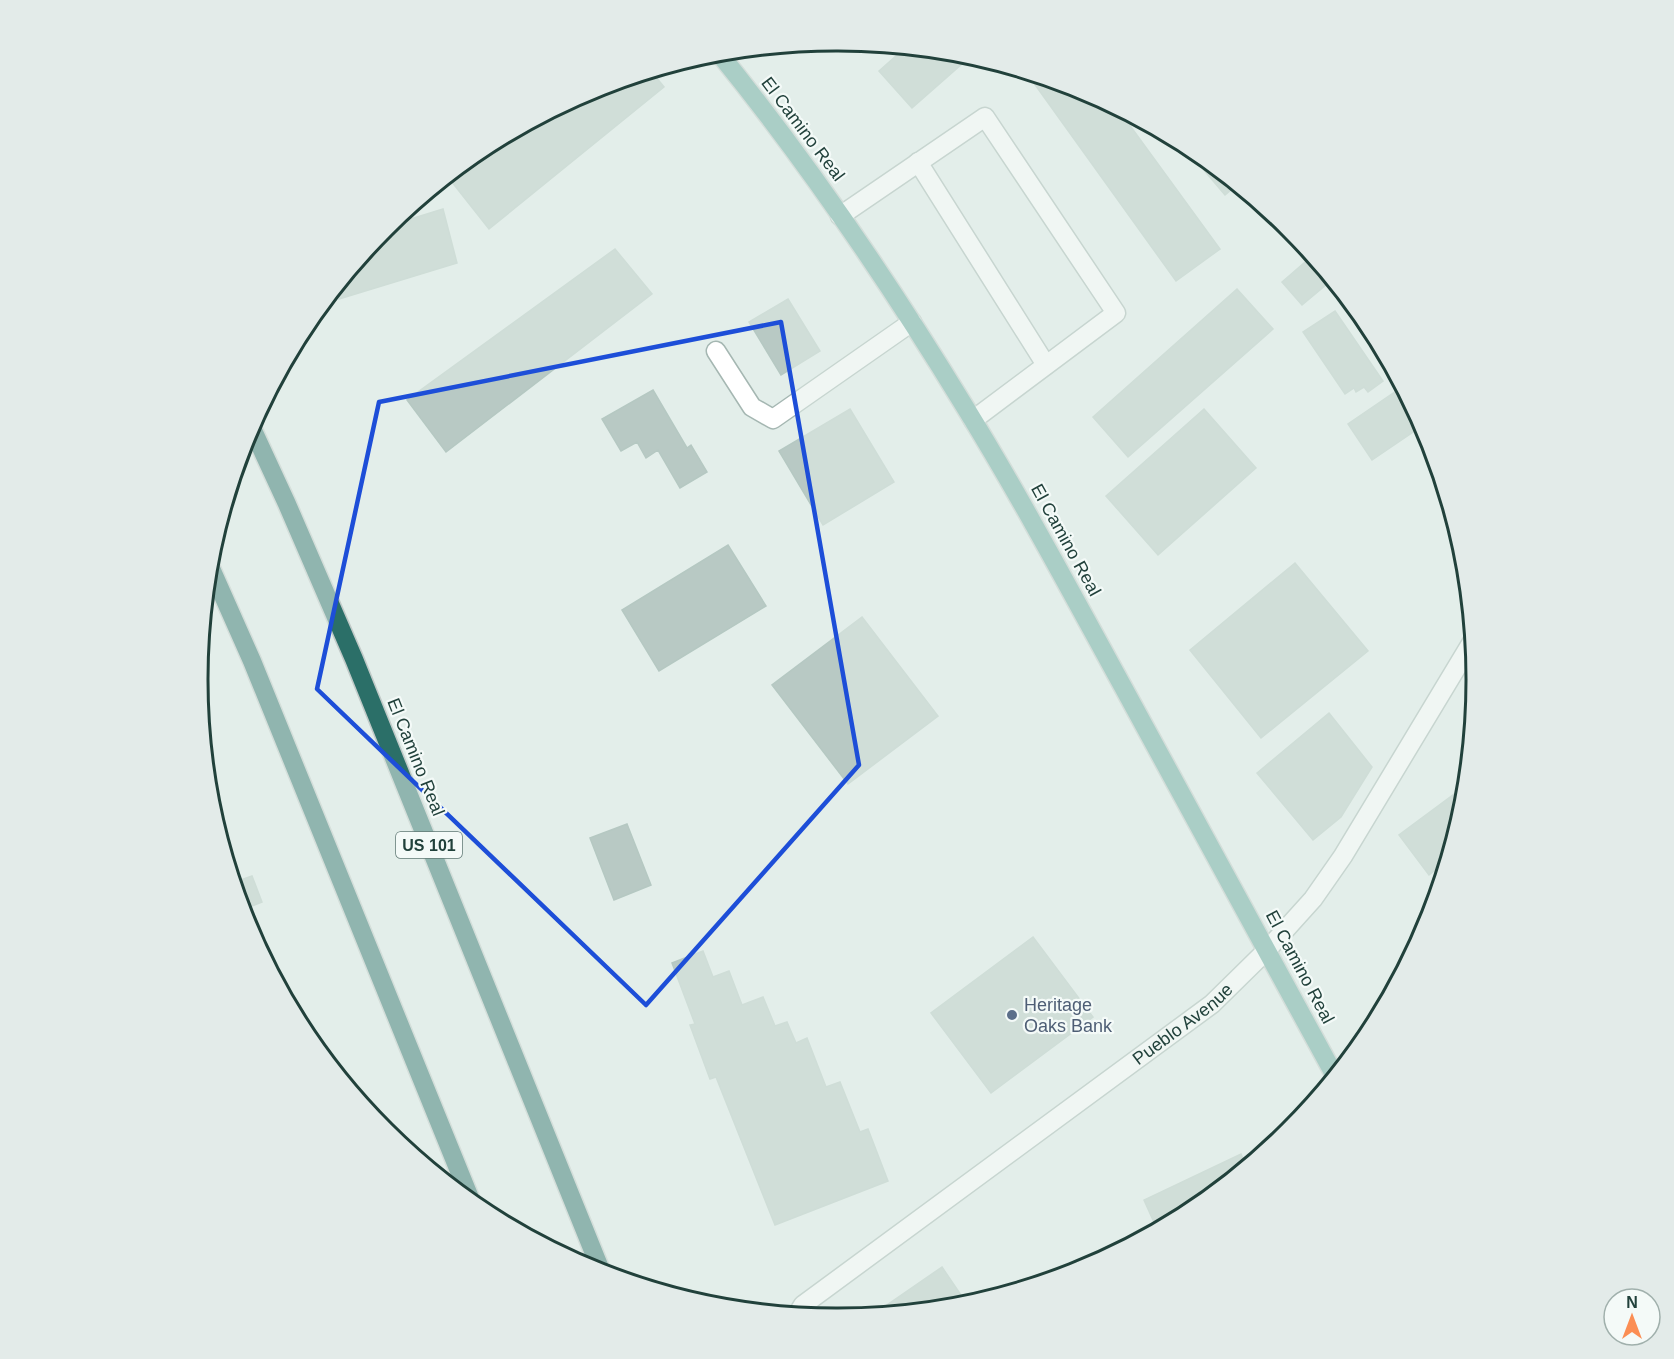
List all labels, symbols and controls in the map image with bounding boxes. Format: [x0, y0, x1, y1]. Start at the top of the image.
street label: El Camino Real [757, 73, 849, 185]
street label: El Camino Real [1027, 480, 1105, 600]
street label: El Camino Real [383, 695, 449, 819]
road number: US 101 [396, 832, 462, 858]
street label: El Camino Real [1262, 907, 1338, 1027]
street label: Pueblo Avenue [1129, 979, 1237, 1069]
place label: Heritage Oaks Bank [1024, 995, 1113, 1036]
marker: Heritage Oaks Bank [1005, 1008, 1019, 1022]
north arrow [1602, 1287, 1662, 1347]
text: N [1626, 1294, 1638, 1311]

